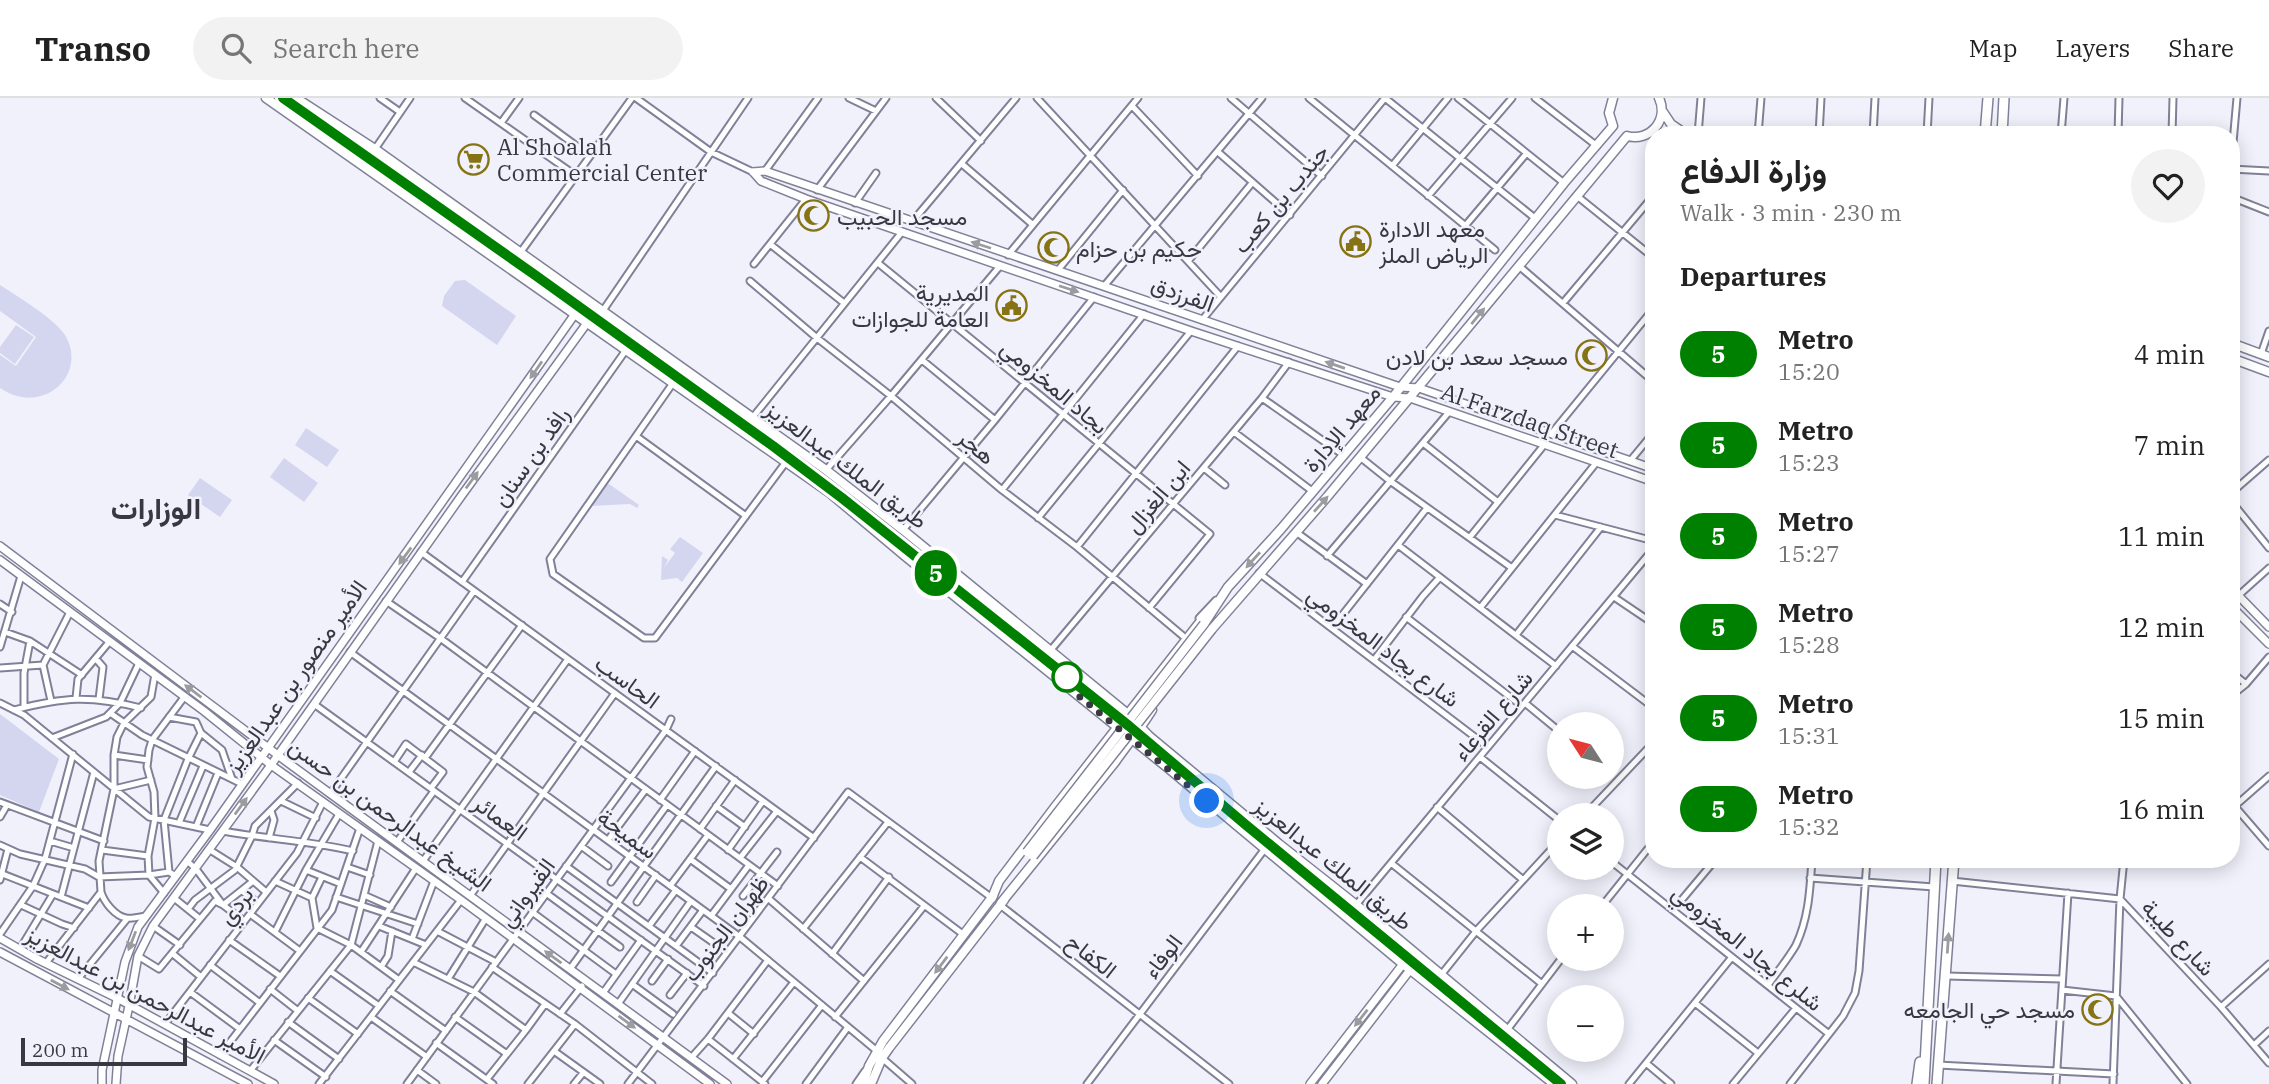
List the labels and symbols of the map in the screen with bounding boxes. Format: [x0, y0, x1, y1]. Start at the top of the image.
place label: Al Shoalah Commercial Center [497, 131, 707, 187]
street label: جندب بن كعب [1225, 137, 1335, 259]
supermarket icon: Al Shoalah Commercial Center [457, 142, 491, 176]
mosque icon: مسجد الحبيب [797, 199, 831, 233]
place label: مسجد الحبيب [837, 201, 967, 231]
place label: معهد الادارة الرياض الملز [1378, 213, 1488, 270]
public building icon: معهد الادارة الرياض الملز [1339, 224, 1373, 258]
mosque icon: حكيم بن حزام [1036, 231, 1070, 265]
place label: حكيم بن حزام [1076, 233, 1202, 264]
one-way arrow [970, 240, 991, 250]
street label: الفرزدق [1147, 268, 1219, 319]
place label: المديرية العامة للجوازات [851, 277, 989, 334]
one-way arrow [1058, 284, 1079, 295]
public building icon: المديرية العامة للجوازات [995, 288, 1029, 322]
one-way arrow [1470, 308, 1485, 326]
street label: بجاد المخزومي [992, 332, 1115, 444]
mosque icon: مسجد سعد بن لادن [1574, 339, 1608, 373]
place label: مسجد سعد بن لادن [1386, 341, 1568, 371]
one-way arrow [1325, 359, 1346, 370]
one-way arrow [529, 361, 543, 379]
street label: Al Farzdaq Street [1437, 376, 1623, 464]
street label: معهد الإدارة [1295, 378, 1387, 479]
street label: طريق الملك عبدالعزيز [758, 392, 934, 536]
street label: رافد بن سنان [484, 400, 576, 513]
street label: هجر [950, 421, 1002, 471]
street label: ابن الغزال [1118, 453, 1197, 539]
one-way arrow [465, 471, 479, 489]
district label: الوزارات [111, 488, 201, 527]
one-way arrow [1313, 495, 1329, 513]
one-way arrow [398, 547, 412, 565]
line badge: 5 [913, 550, 959, 596]
one-way arrow [1245, 551, 1261, 568]
street label: الأمير منصور بن عبدالعزيز [216, 574, 374, 780]
street label: شارع بجاد المخزومي [1299, 579, 1466, 717]
street label: الحاسب [590, 647, 666, 715]
unlabelled marker [1052, 662, 1082, 692]
street label: شارع القرعاء [1445, 663, 1540, 768]
one-way arrow [183, 684, 202, 698]
north arrow [1547, 712, 1624, 789]
street label: الشيخ عبدالرحمن بن حسن [282, 730, 499, 899]
your location [1189, 783, 1224, 818]
street label: العمائر [466, 787, 534, 848]
street label: طريق الملك عبدالعزيز [1247, 789, 1420, 937]
one-way arrow [234, 797, 248, 815]
street label: سميحة [592, 801, 664, 865]
street label: القيرواني [491, 852, 565, 935]
street label: ظهران الجنوب [675, 869, 776, 988]
street label: شلرع بجاد المخزومي [1663, 877, 1830, 1021]
street label: بردي [211, 880, 263, 934]
street label: شارع طيبة [2134, 892, 2222, 983]
street label: الأمير عبدالرحمن بن عبدالعزيز [19, 917, 271, 1071]
street label: الكفاح [1059, 926, 1124, 986]
street label: الوفاء [1136, 928, 1189, 985]
one-way arrow [126, 931, 137, 952]
one-way arrow [1943, 931, 1954, 953]
one-way arrow [544, 950, 562, 964]
one-way arrow [934, 956, 948, 974]
one-way arrow [50, 979, 70, 991]
mosque icon: مسجد حي الجامعه [2081, 992, 2115, 1026]
place label: مسجد حي الجامعه [1903, 994, 2075, 1029]
one-way arrow [1354, 1009, 1369, 1027]
one-way arrow [618, 1015, 636, 1029]
scale bar [21, 1035, 187, 1067]

